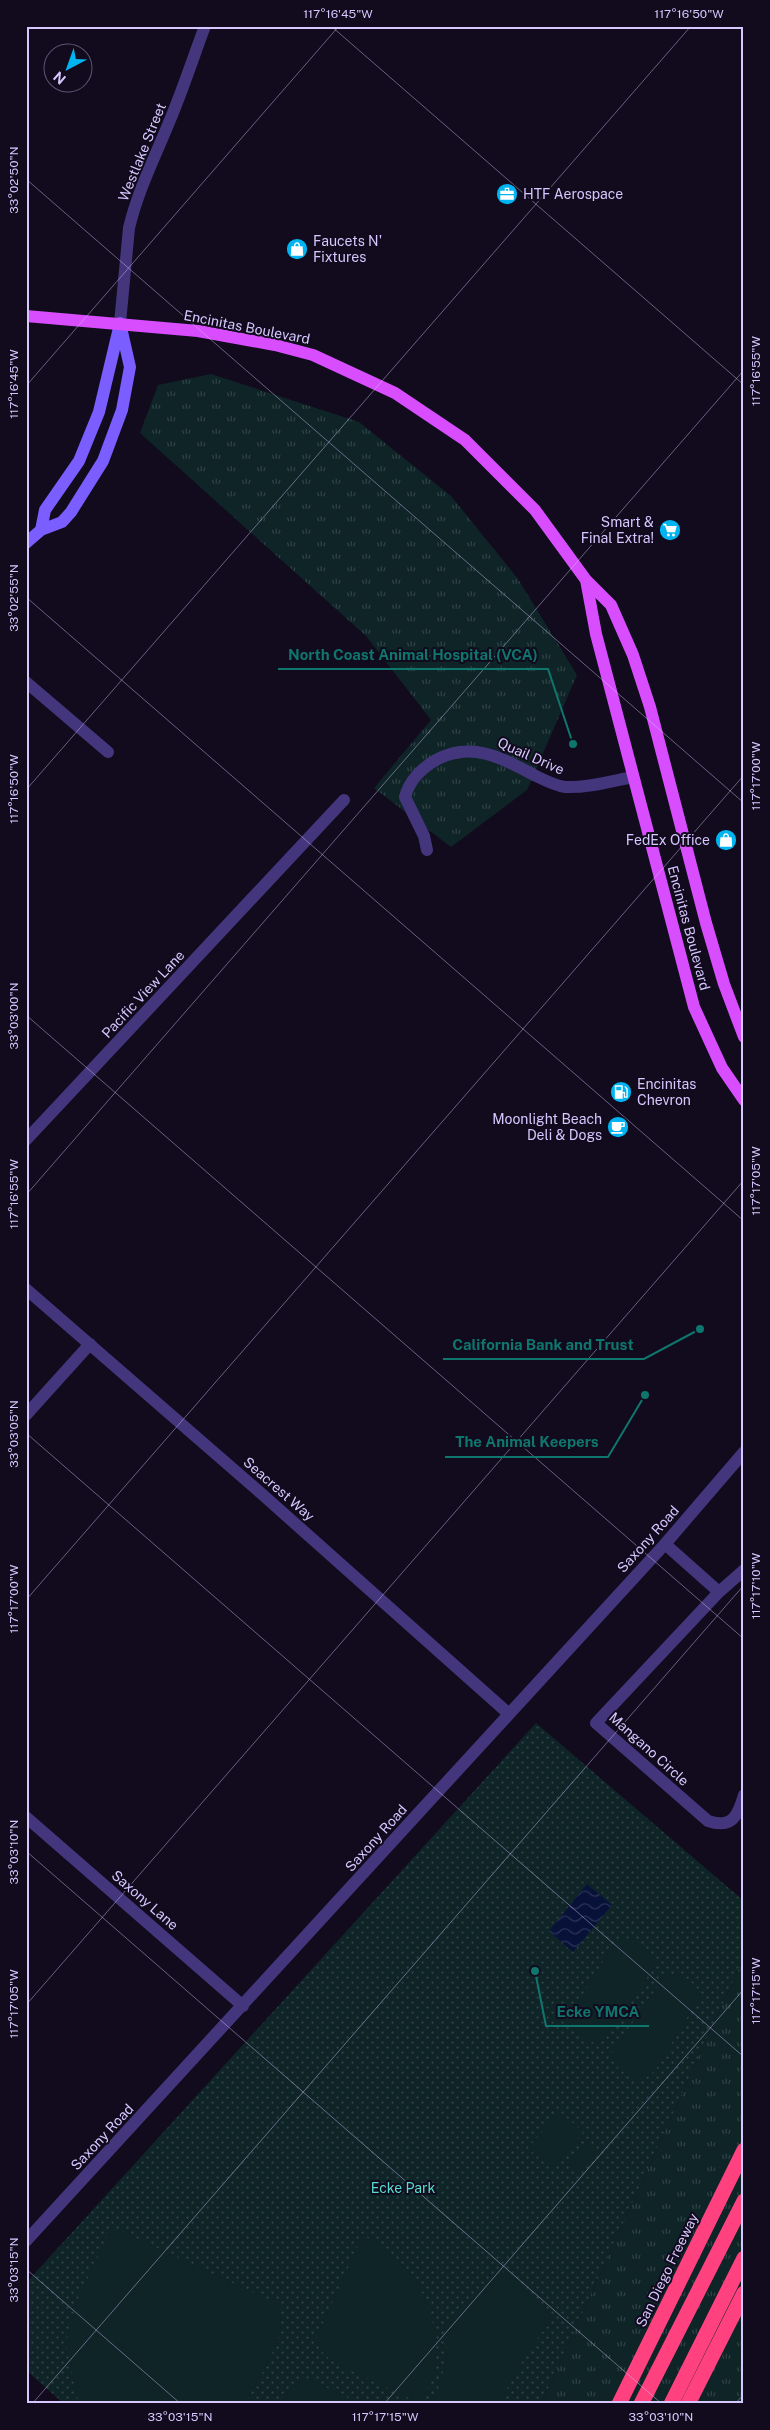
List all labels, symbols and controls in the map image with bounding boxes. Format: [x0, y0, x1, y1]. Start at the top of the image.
text: 117°16'45"W [303, 7, 373, 21]
text: 117°16'50"W [654, 7, 724, 21]
north arrow [42, 42, 92, 92]
text: N [50, 68, 69, 87]
street label: Westlake Street [115, 101, 169, 203]
text: 33°02'50"N [7, 146, 21, 214]
office icon: HTF Aerospace [495, 182, 519, 206]
place label: HTF Aerospace [523, 186, 623, 202]
place label: Faucets N' Fixtures [313, 233, 382, 265]
shop icon: Faucets N' Fixtures [285, 237, 309, 261]
street label: Encinitas Boulevard [183, 307, 311, 347]
text: 117°16'55"W [749, 336, 763, 406]
text: 117°16'45"W [7, 349, 21, 419]
place label: Smart & Final Extra! [581, 514, 654, 546]
supermarket icon: Smart & Final Extra! [658, 518, 682, 542]
text: 33°02'55"N [7, 564, 21, 632]
callout: North Coast Animal Hospital (VCA) [278, 639, 548, 669]
text: North Coast Animal Hospital (VCA) [288, 646, 538, 663]
street label: Quail Drive [495, 734, 567, 778]
text: 117°17'00"W [749, 741, 763, 810]
text: 117°16'50"W [7, 754, 21, 824]
shop icon: FedEx Office [714, 828, 738, 852]
place label: FedEx Office [626, 832, 710, 848]
street label: Encinitas Boulevard [665, 864, 713, 992]
street label: Pacific View Lane [98, 947, 188, 1041]
text: 33°03'00"N [7, 982, 21, 1050]
place label: Encinitas Chevron [637, 1076, 696, 1108]
fuel station icon: Encinitas Chevron [609, 1080, 633, 1104]
place label: Moonlight Beach Deli & Dogs [492, 1111, 602, 1143]
cafe icon: Moonlight Beach Deli & Dogs [606, 1115, 630, 1139]
text: 117°17'05"W [749, 1146, 763, 1216]
text: 117°16'55"W [7, 1159, 21, 1229]
callout: California Bank and Trust [443, 1329, 644, 1359]
text: California Bank and Trust [452, 1336, 634, 1353]
text: 33°03'05"N [7, 1400, 21, 1468]
callout: The Animal Keepers [445, 1427, 608, 1457]
text: The Animal Keepers [455, 1433, 599, 1450]
street label: Seacrest Way [240, 1454, 318, 1525]
street label: Saxony Road [614, 1502, 682, 1576]
text: 117°17'10"W [749, 1552, 763, 1619]
text: 117°17'00"W [7, 1564, 21, 1633]
street label: Mangano Circle [606, 1709, 692, 1789]
street label: Saxony Road [342, 1801, 410, 1875]
text: 33°03'10"N [7, 1820, 21, 1884]
street label: Saxony Lane [109, 1867, 182, 1933]
text: 117°17'15"W [749, 1957, 763, 2024]
text: 117°17'05"W [7, 1969, 21, 2039]
callout: Ecke YMCA [546, 1996, 649, 2026]
text: Ecke YMCA [556, 2003, 640, 2020]
street label: Saxony Road [67, 2101, 137, 2173]
park label: Ecke Park [371, 2180, 436, 2196]
street label: San Diego Freeway [633, 2210, 702, 2329]
text: 33°03'15"N [7, 2237, 21, 2303]
text: 33°03'15"N [147, 2410, 213, 2424]
text: 117°17'15"W [352, 2410, 419, 2424]
text: 33°03'10"N [629, 2410, 693, 2424]

